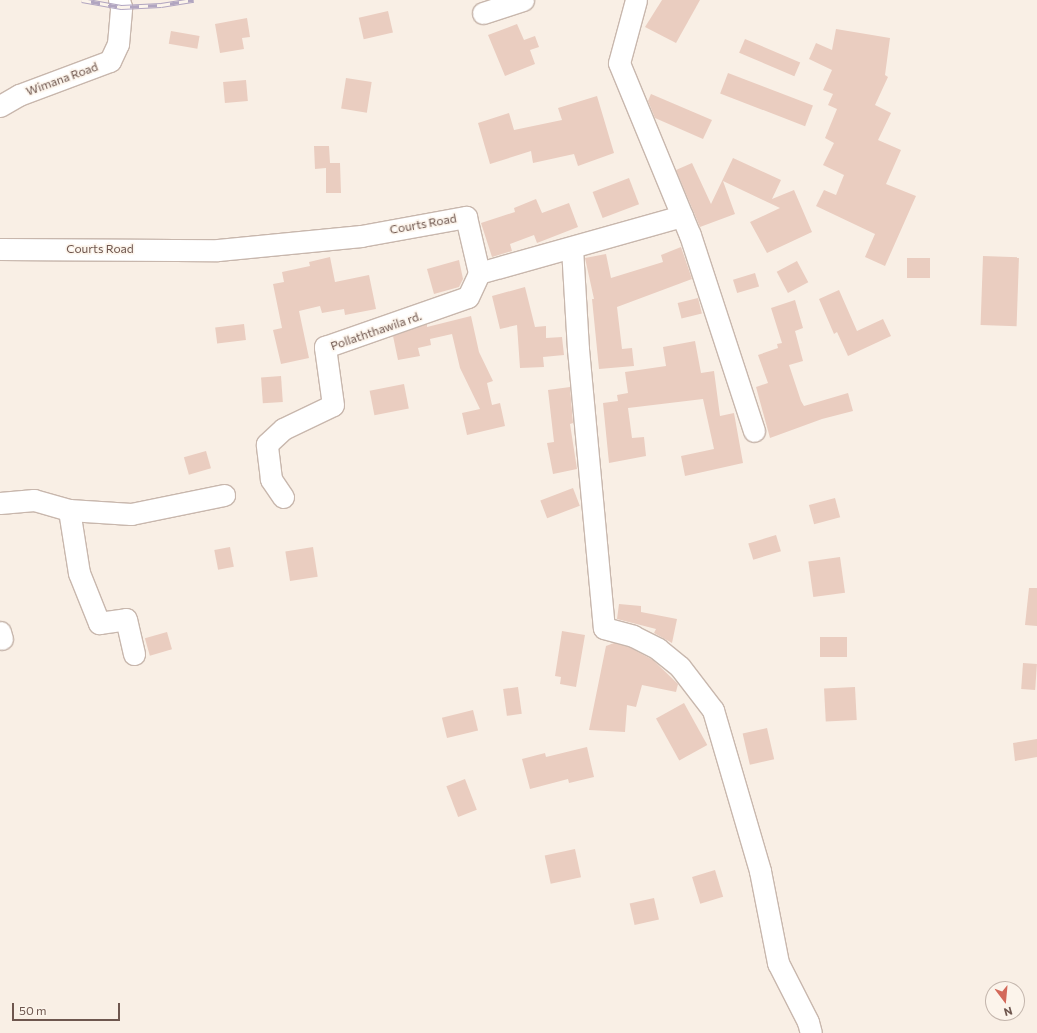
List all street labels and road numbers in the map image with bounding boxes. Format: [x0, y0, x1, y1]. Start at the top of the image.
street label: Wimana Road [24, 59, 100, 99]
street label: Courts Road [388, 211, 458, 237]
street label: Courts Road [66, 242, 134, 256]
street label: Pollaththawila rd. [329, 309, 423, 353]

